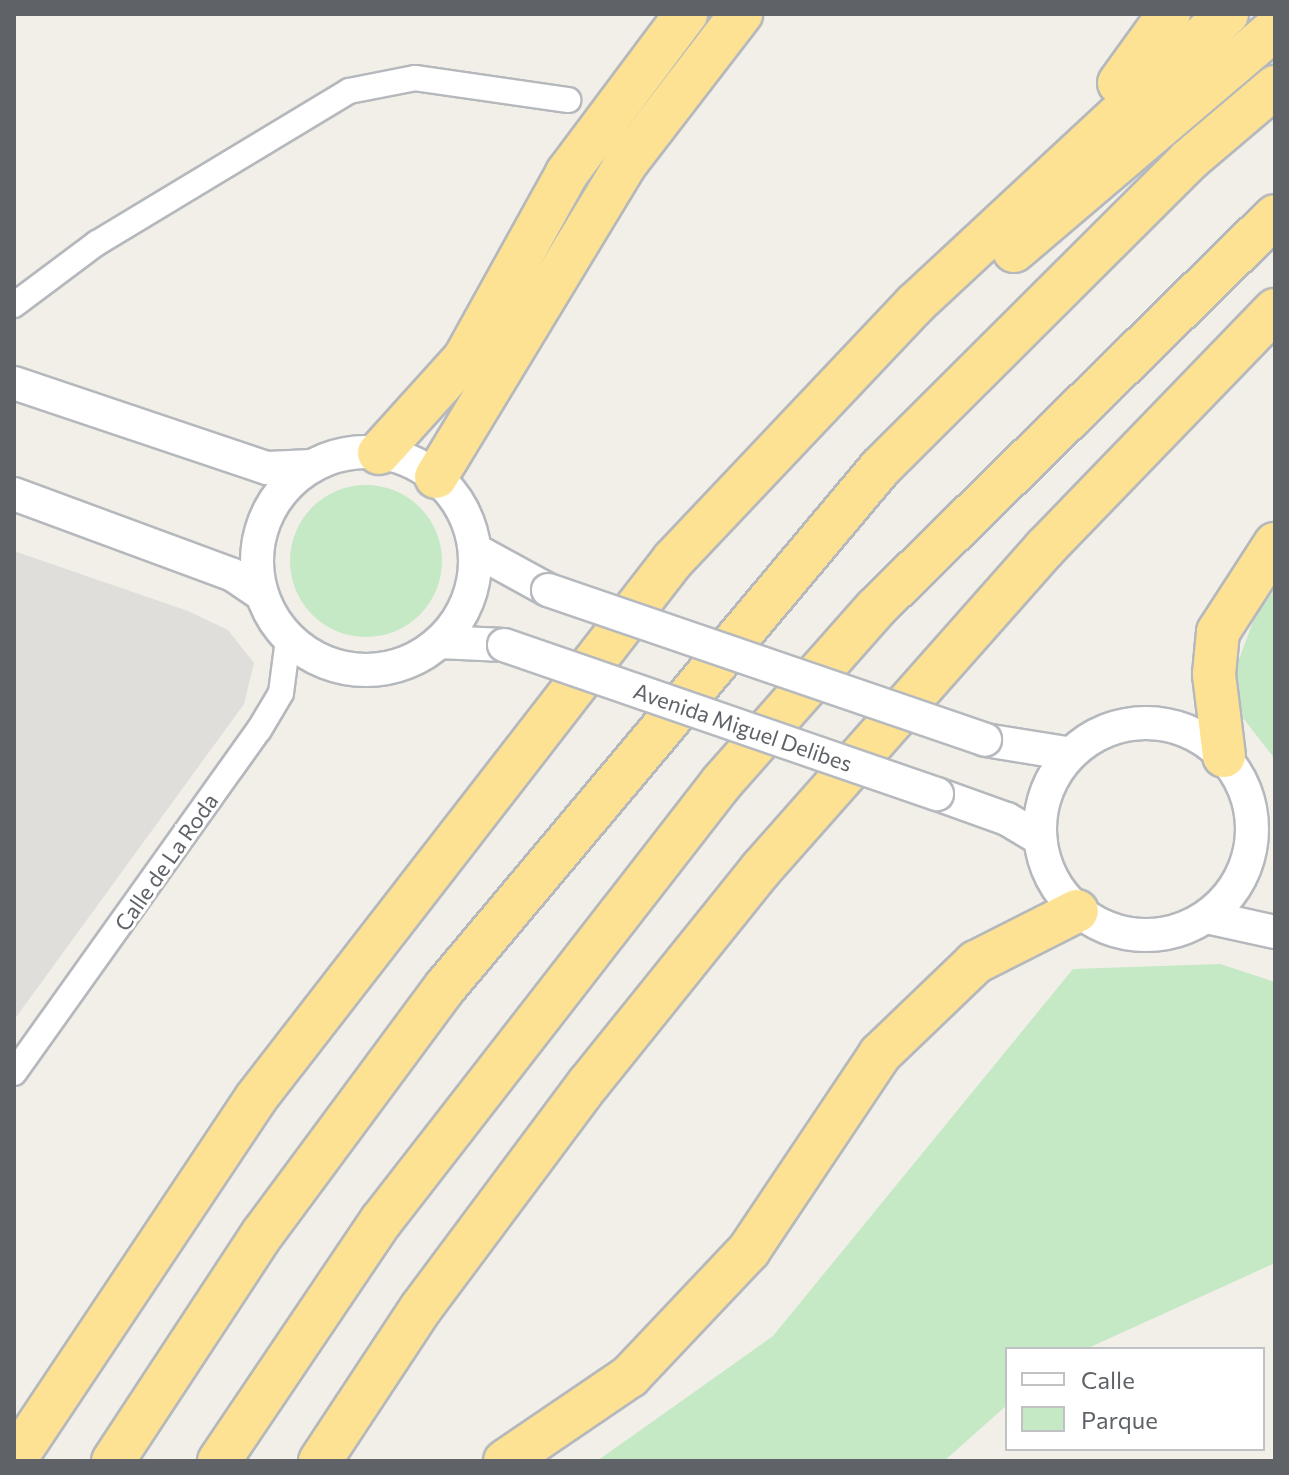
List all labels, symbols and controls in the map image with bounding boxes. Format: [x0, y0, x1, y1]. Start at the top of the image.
street label: Avenida Miguel Delibes [630, 677, 856, 777]
street label: Calle de La Roda [109, 788, 223, 936]
legend [1005, 1347, 1265, 1451]
text: Calle [1081, 1365, 1135, 1394]
text: Parque [1081, 1405, 1158, 1434]

